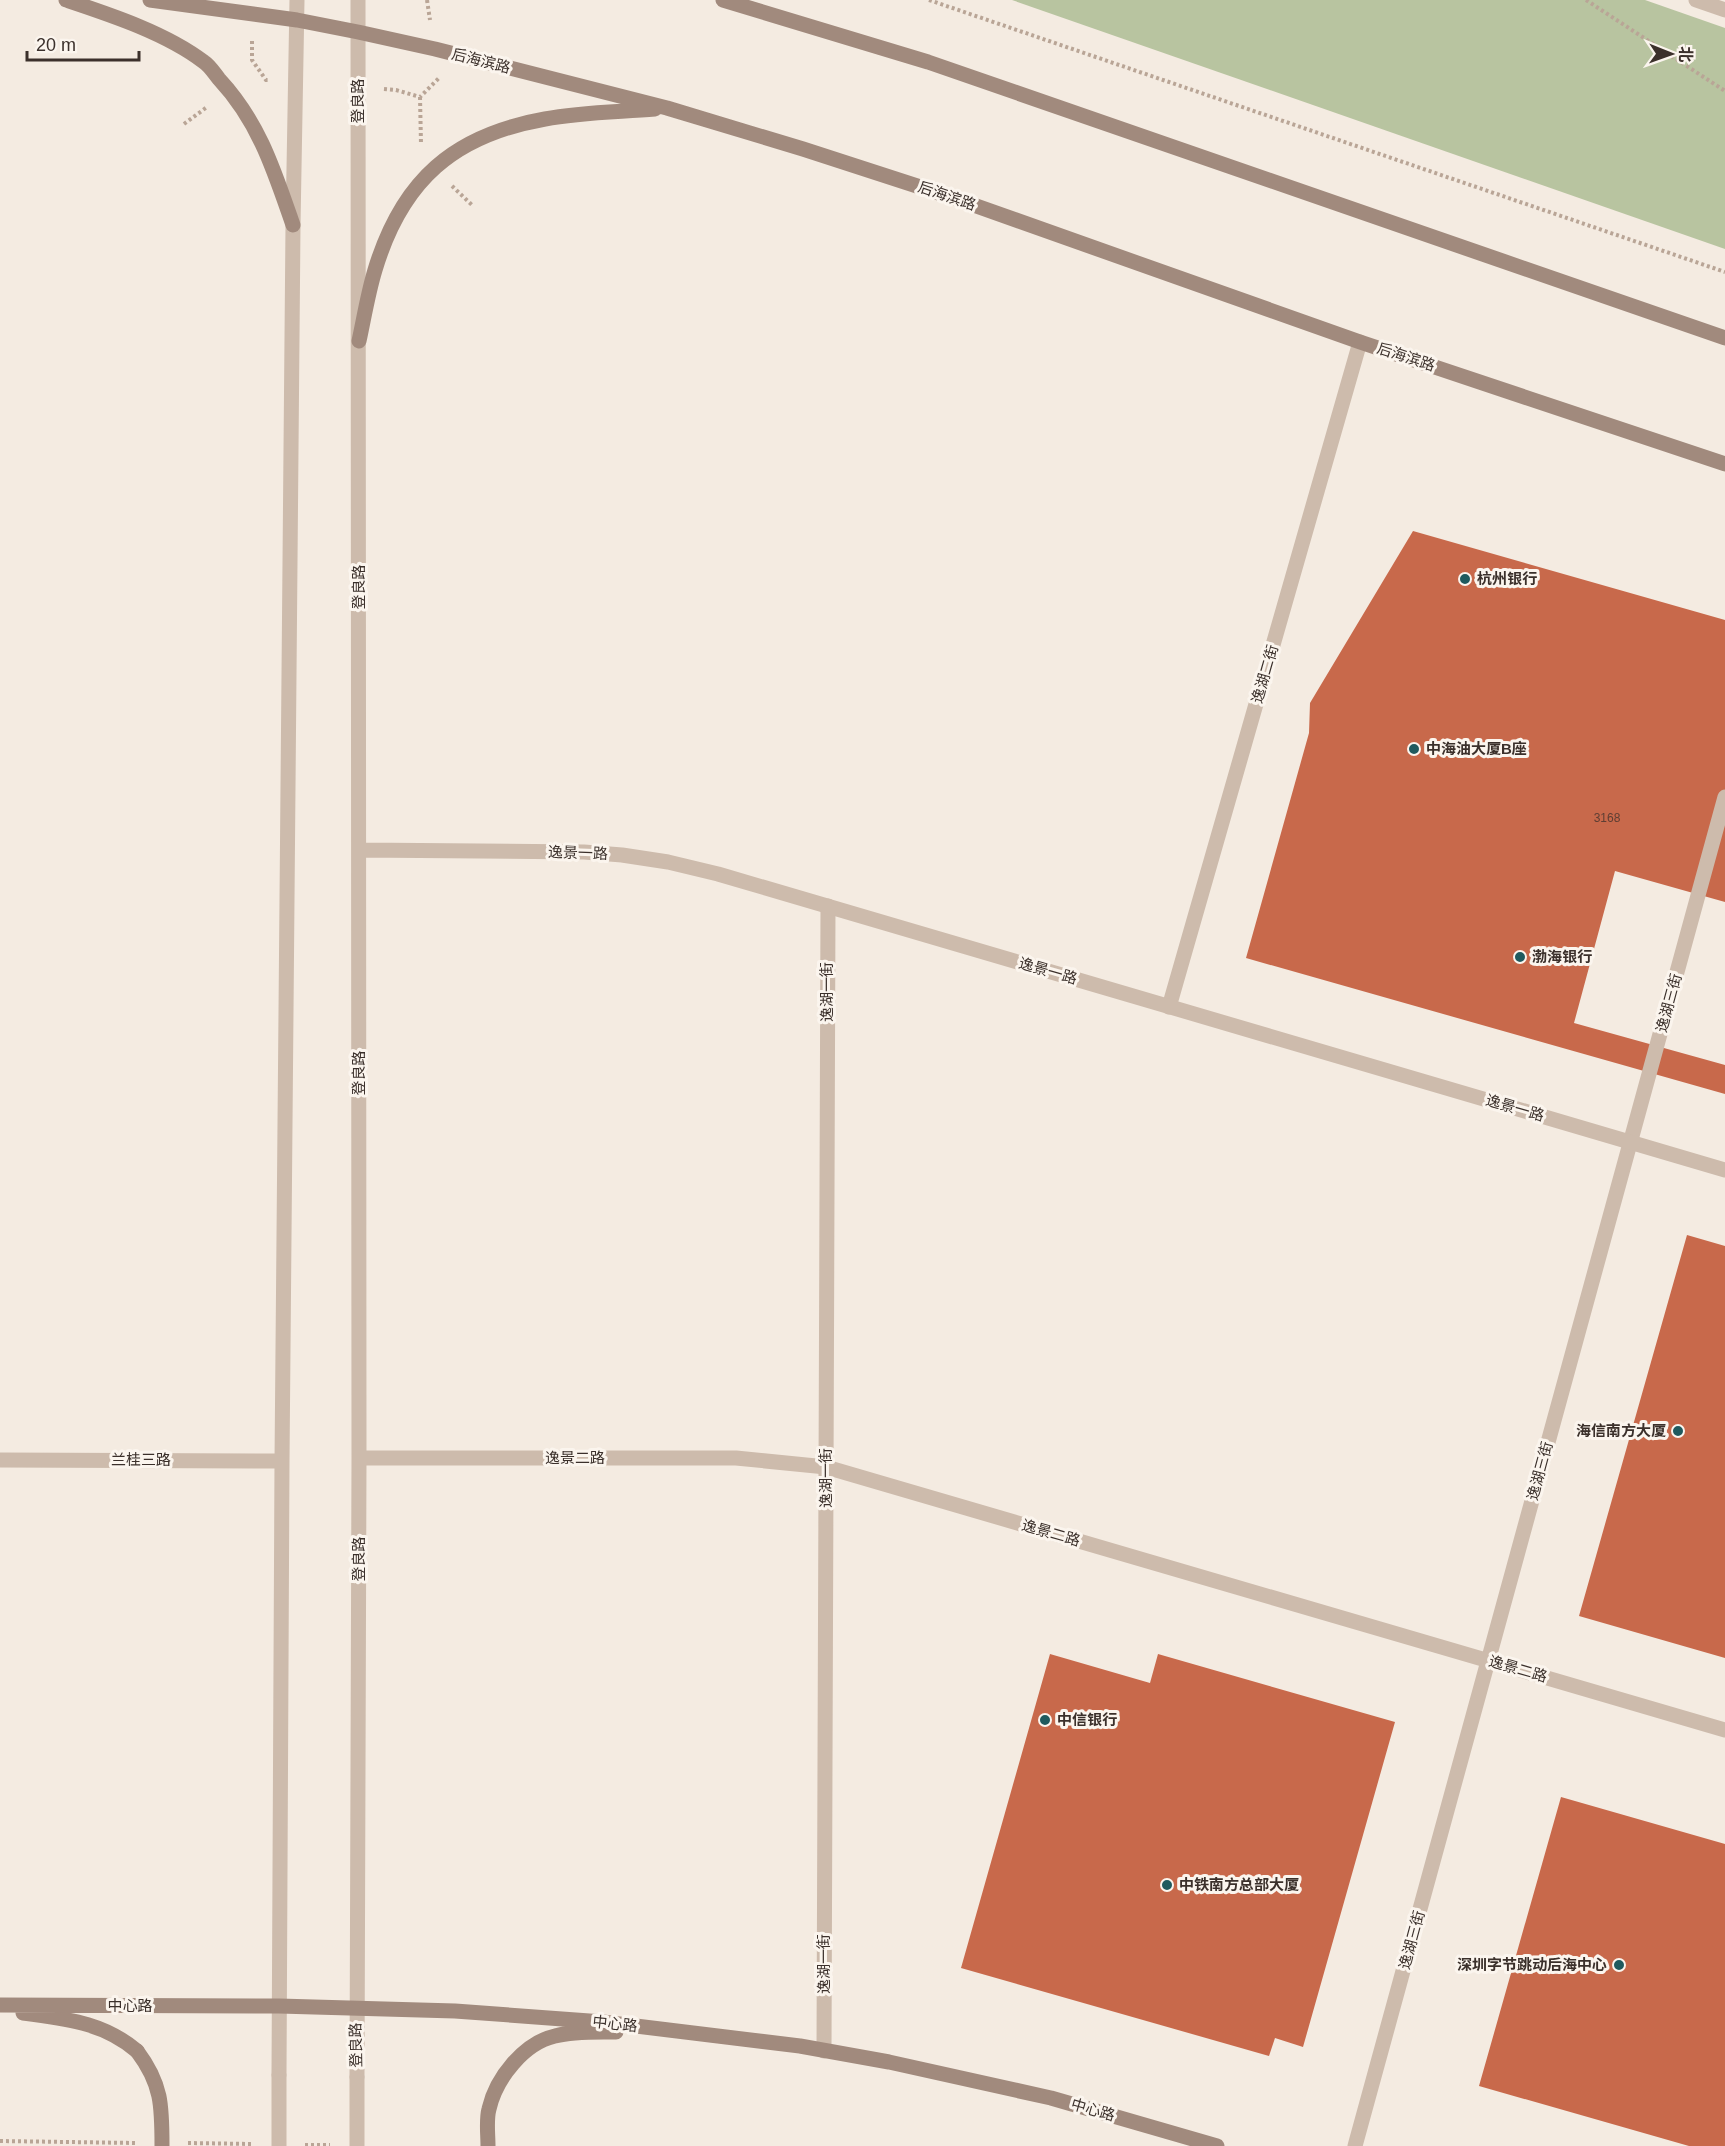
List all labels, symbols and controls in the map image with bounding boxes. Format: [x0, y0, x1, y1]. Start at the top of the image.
scale bar [27, 24, 140, 62]
north arrow [1641, 24, 1701, 84]
text: 20 m [36, 35, 76, 55]
street label: 后海滨路 [450, 45, 512, 76]
text: 北 [1677, 46, 1694, 62]
street label: 登良路 [349, 78, 366, 124]
street label: 后海滨路 [916, 178, 978, 213]
street label: 后海滨路 [1375, 339, 1437, 374]
street label: 登良路 [350, 564, 367, 610]
place label: 杭州银行 [1477, 570, 1537, 587]
marker: 杭州银行 [1458, 572, 1472, 586]
street label: 逸湖二街 [1248, 643, 1281, 705]
place label: 中海油大厦B座 [1426, 740, 1527, 757]
marker: 中海油大厦B座 [1407, 742, 1421, 756]
house number: 3168 [1594, 811, 1621, 825]
street label: 逸景一路 [548, 843, 608, 862]
place label: 渤海银行 [1532, 948, 1592, 965]
marker: 渤海银行 [1513, 950, 1527, 964]
street label: 逸景一路 [1017, 954, 1079, 987]
street label: 逸湖一街 [818, 962, 835, 1022]
street label: 逸湖三街 [1653, 972, 1684, 1034]
street label: 登良路 [350, 1050, 367, 1096]
street label: 逸景一路 [1484, 1091, 1546, 1124]
place label: 海信南方大厦 [1576, 1422, 1666, 1439]
marker: 海信南方大厦 [1671, 1424, 1685, 1438]
street label: 逸湖三街 [1524, 1440, 1555, 1502]
street label: 逸湖一街 [817, 1448, 834, 1508]
street label: 逸景二路 [545, 1449, 605, 1466]
street label: 兰桂三路 [111, 1451, 171, 1468]
street label: 逸景二路 [1020, 1516, 1082, 1549]
street label: 登良路 [350, 1536, 367, 1582]
street label: 逸景二路 [1487, 1652, 1549, 1685]
place label: 中信银行 [1057, 1711, 1117, 1728]
marker: 中信银行 [1038, 1713, 1052, 1727]
place label: 中铁南方总部大厦 [1179, 1876, 1299, 1893]
marker: 中铁南方总部大厦 [1160, 1878, 1174, 1892]
street label: 逸湖三街 [1396, 1909, 1427, 1971]
street label: 逸湖一街 [815, 1934, 832, 1994]
place label: 深圳字节跳动后海中心 [1457, 1956, 1607, 1973]
marker: 深圳字节跳动后海中心 [1612, 1958, 1626, 1972]
street label: 中心路 [107, 1997, 153, 2014]
street label: 中心路 [592, 2013, 638, 2034]
street label: 登良路 [347, 2022, 364, 2068]
street label: 中心路 [1069, 2095, 1117, 2124]

